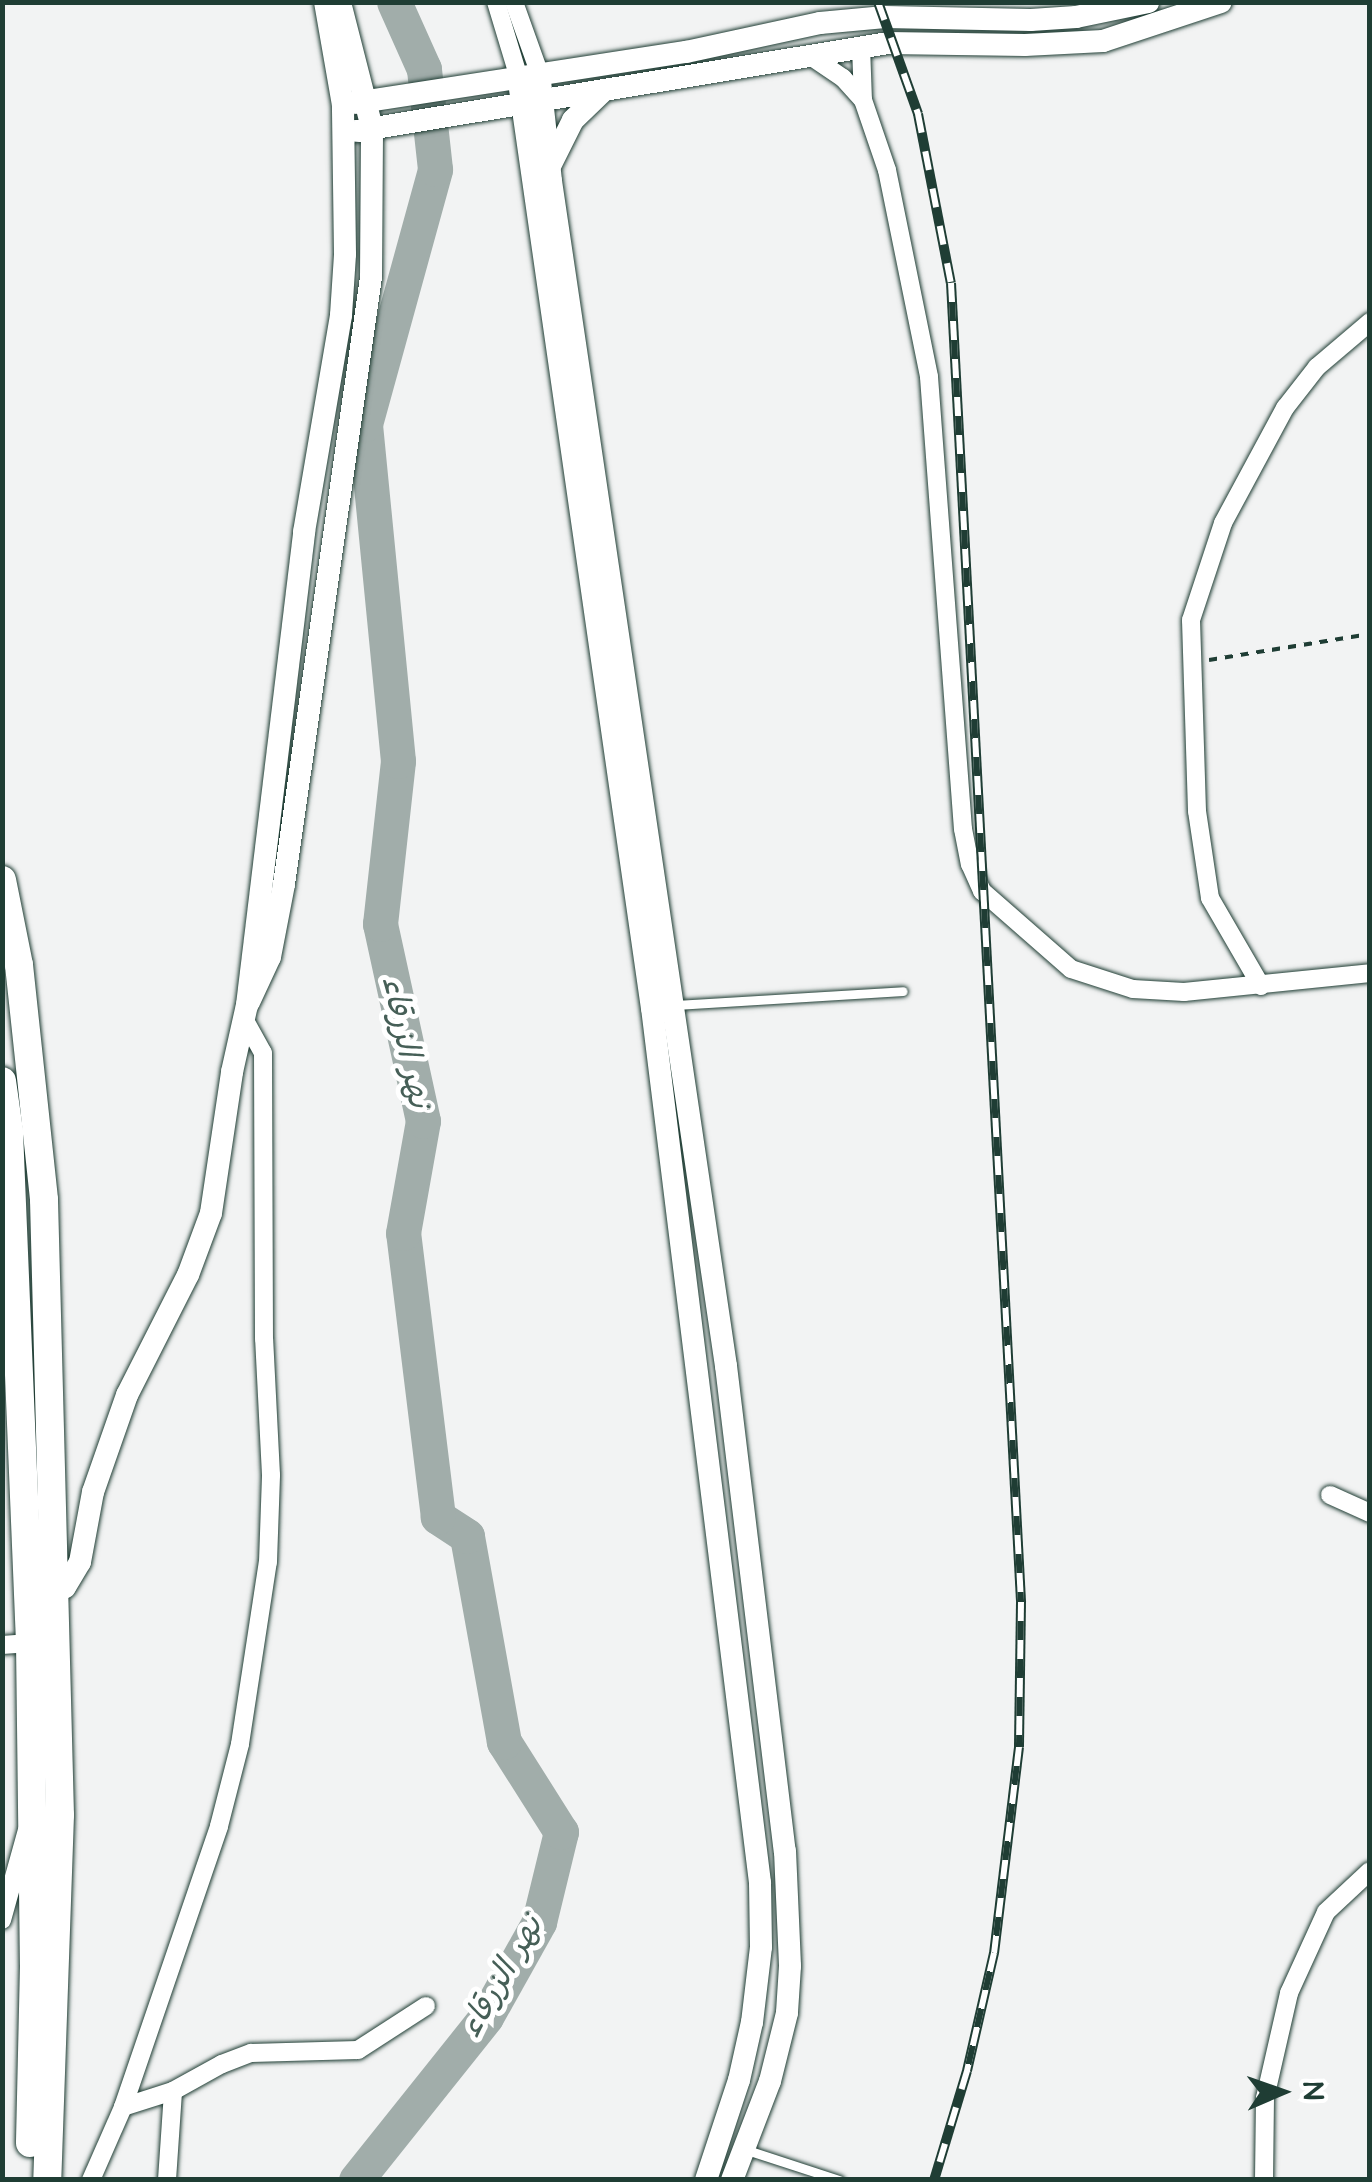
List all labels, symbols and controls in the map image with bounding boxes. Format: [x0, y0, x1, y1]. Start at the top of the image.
water label: نهر الزرقاء [372, 973, 438, 1111]
water label: نهر الزرقاء [452, 1910, 552, 2044]
north arrow [1232, 2042, 1332, 2142]
text: N [1293, 2081, 1332, 2100]

